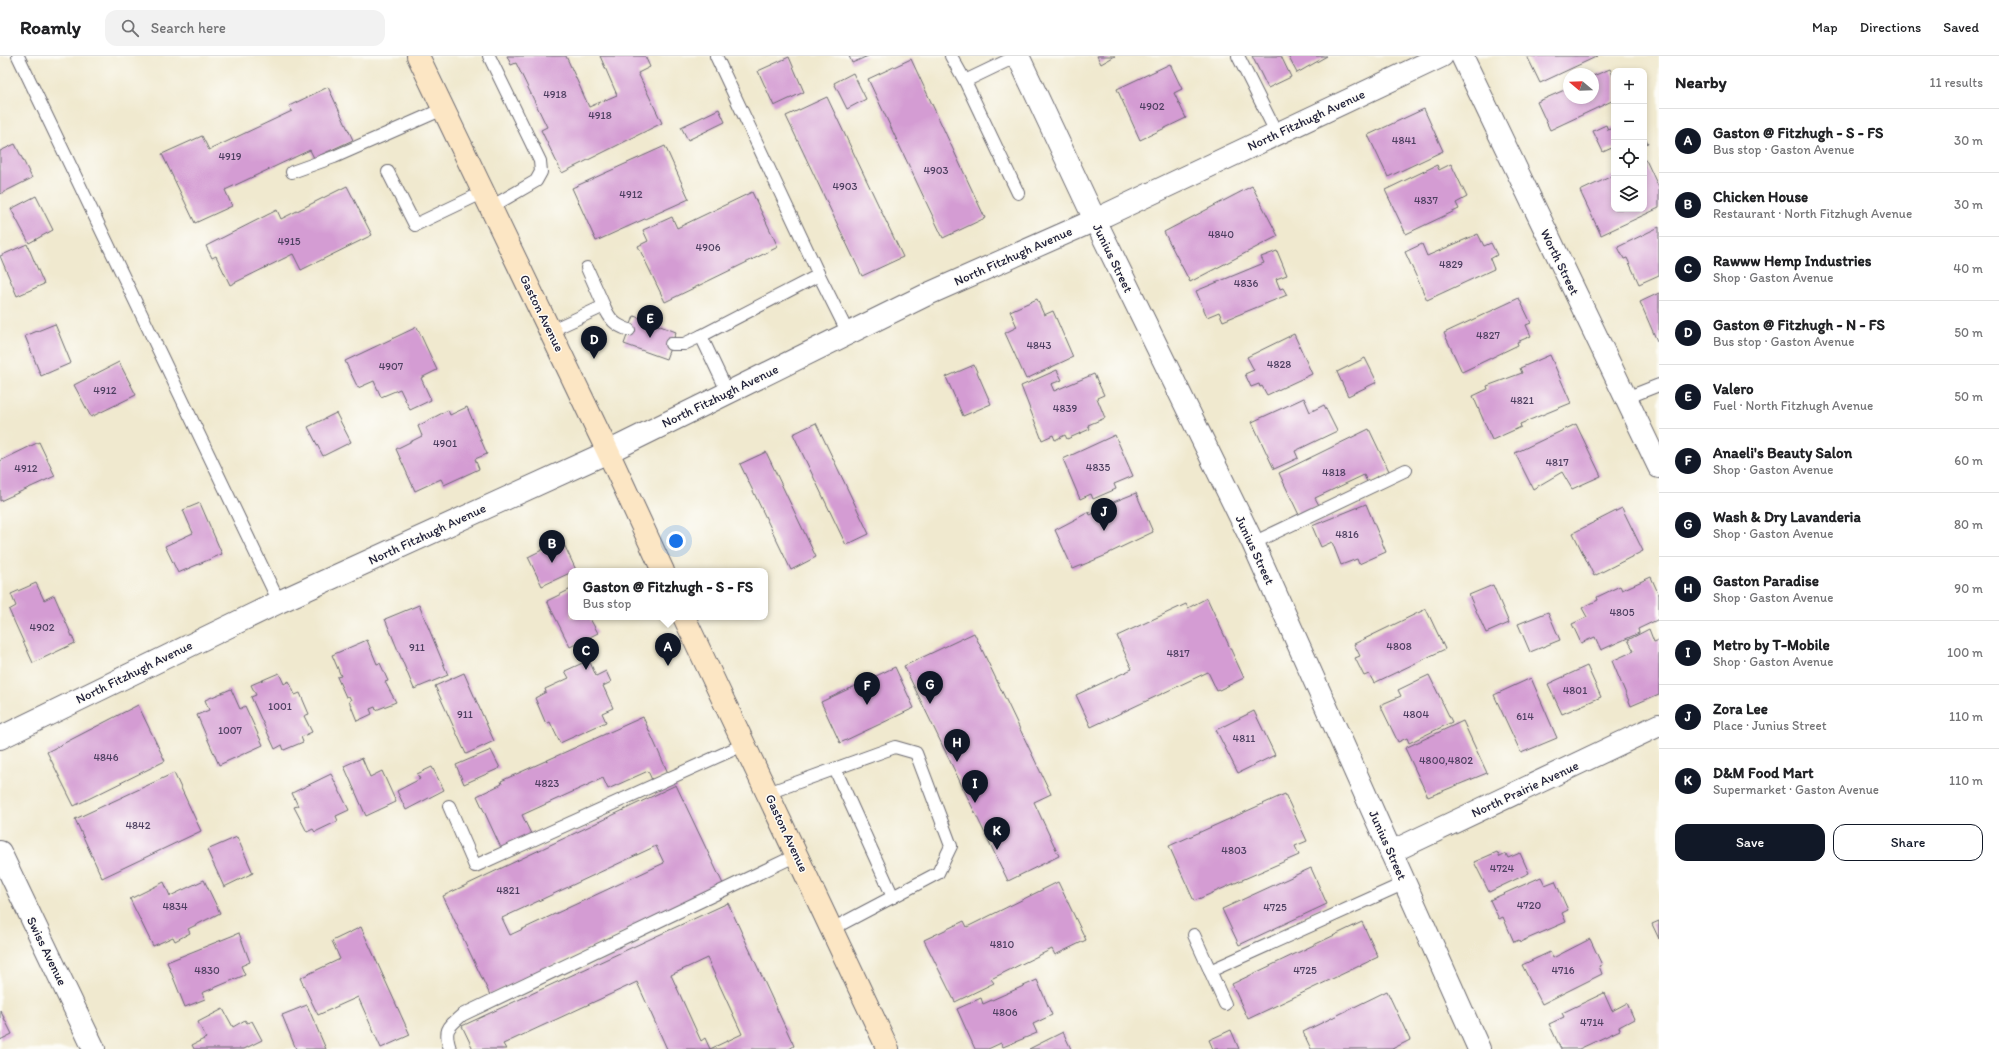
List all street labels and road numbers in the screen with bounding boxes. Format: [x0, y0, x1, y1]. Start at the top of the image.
street label: North Fitzhugh Avenue [1245, 86, 1367, 154]
street label: Junius Street [1090, 221, 1136, 295]
street label: North Fitzhugh Avenue [952, 223, 1074, 289]
street label: Worth Street [1538, 227, 1582, 298]
street label: Gaston Avenue [517, 272, 567, 354]
street label: North Fitzhugh Avenue [659, 361, 781, 431]
street label: North Fitzhugh Avenue [366, 500, 488, 568]
street label: Junius Street [1232, 513, 1278, 587]
street label: North Fitzhugh Avenue [73, 637, 195, 707]
street label: North Prairie Avenue [1469, 758, 1581, 820]
street label: Gaston Avenue [762, 792, 812, 874]
street label: Junius Street [1366, 808, 1410, 882]
street label: Swiss Avenue [24, 914, 70, 988]

